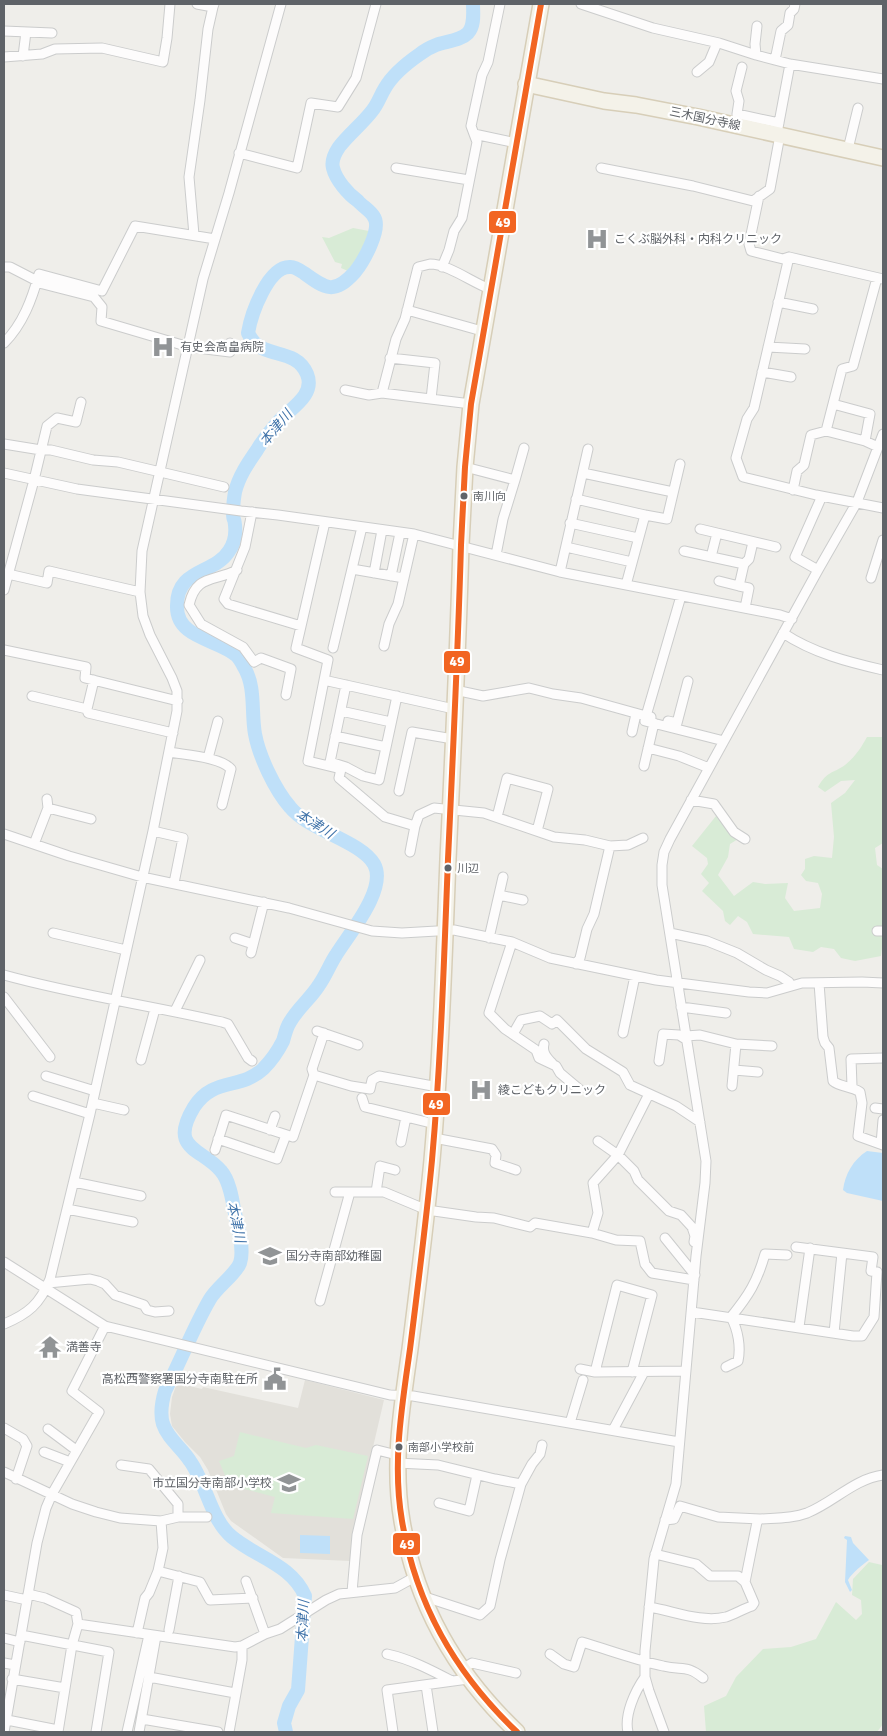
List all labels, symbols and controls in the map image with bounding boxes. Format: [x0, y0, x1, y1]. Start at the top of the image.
street label: 三木国分寺線 [668, 104, 742, 134]
line badge: 49 [488, 210, 517, 234]
text: 49 [495, 214, 511, 231]
hospital icon: こくぶ脳外科・内科クリニック [584, 226, 610, 252]
place label: こくぶ脳外科・内科クリニック [614, 232, 782, 247]
hospital icon: 有史会高畠病院 [150, 334, 176, 360]
place label: 有史会高畠病院 [180, 340, 264, 355]
water label: 本津川 [256, 405, 297, 450]
place label: 南川向 [473, 490, 506, 503]
marker: 南川向 [459, 491, 469, 501]
line badge: 49 [443, 650, 471, 674]
text: 49 [449, 653, 465, 670]
water label: 本津川 [293, 806, 339, 843]
place label: 川辺 [457, 862, 479, 875]
marker: 川辺 [443, 863, 453, 873]
hospital icon: 綾こどもクリニック [468, 1077, 494, 1103]
place label: 綾こどもクリニック [498, 1083, 606, 1098]
line badge: 49 [422, 1092, 451, 1116]
text: 49 [428, 1096, 444, 1113]
water label: 本津川 [223, 1200, 249, 1246]
school or university icon: 国分寺南部幼稚園 [257, 1243, 283, 1269]
place label: 国分寺南部幼稚園 [286, 1249, 382, 1264]
temple icon: 満善寺 [37, 1334, 63, 1360]
place label: 満善寺 [66, 1340, 102, 1355]
public building icon: 高松西警察署国分寺南駐在所 [262, 1366, 288, 1392]
place label: 高松西警察署国分寺南駐在所 [102, 1372, 258, 1387]
place label: 南部小学校前 [408, 1441, 474, 1454]
marker: 南部小学校前 [394, 1442, 404, 1452]
school or university icon: 市立国分寺南部小学校 [276, 1470, 302, 1496]
place label: 市立国分寺南部小学校 [152, 1476, 272, 1491]
line badge: 49 [392, 1532, 421, 1556]
text: 49 [399, 1536, 415, 1553]
water label: 本津川 [293, 1598, 313, 1642]

